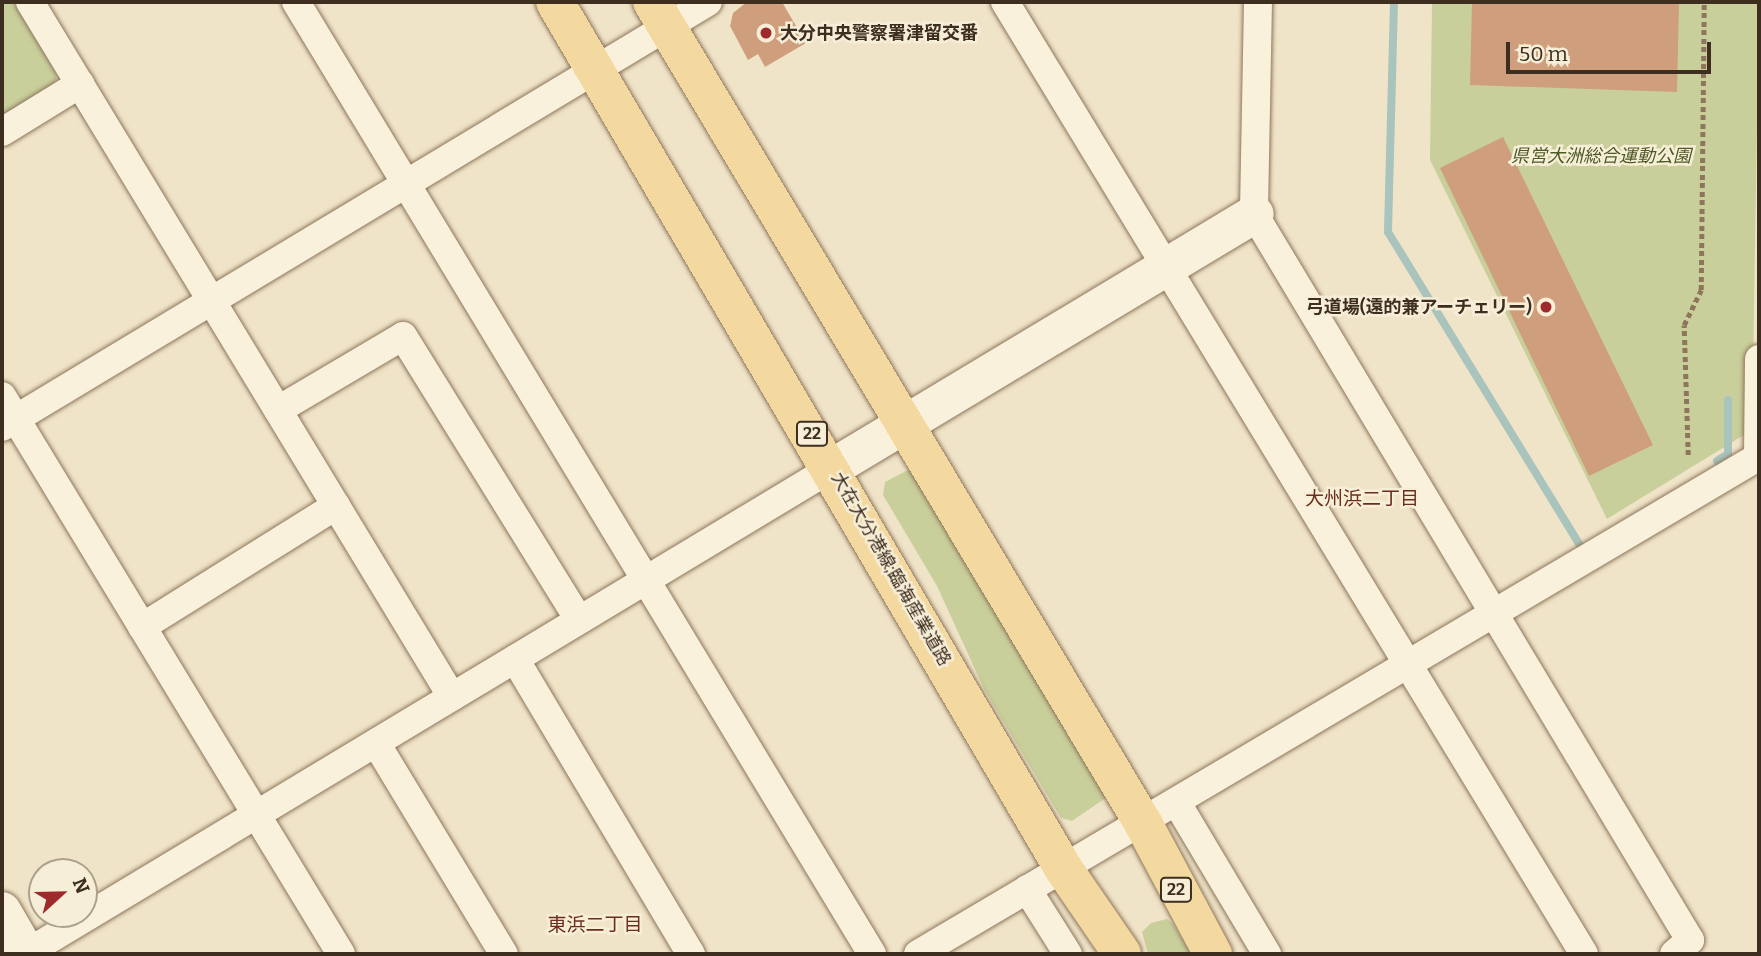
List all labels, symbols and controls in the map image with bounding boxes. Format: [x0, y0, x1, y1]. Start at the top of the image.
place label: 大分中央警察署津留交番 [780, 22, 978, 44]
marker: 大分中央警察署津留交番 [758, 25, 774, 41]
scale bar [1509, 28, 1714, 72]
text: 50 m [1519, 41, 1568, 67]
park label: 県営大洲総合運動公園 [1511, 145, 1691, 167]
place label: 弓道場(遠的兼アーチェリー) [1306, 296, 1532, 318]
marker: 弓道場(遠的兼アーチェリー) [1538, 299, 1554, 315]
road number: 22 [794, 422, 830, 446]
street label: 大在大分港線;臨海産業道路 [827, 468, 955, 670]
district label: 大州浜二丁目 [1305, 488, 1419, 510]
north arrow [28, 858, 98, 928]
text: N [68, 875, 94, 897]
road number: 22 [1158, 877, 1194, 902]
district label: 東浜二丁目 [548, 914, 642, 936]

